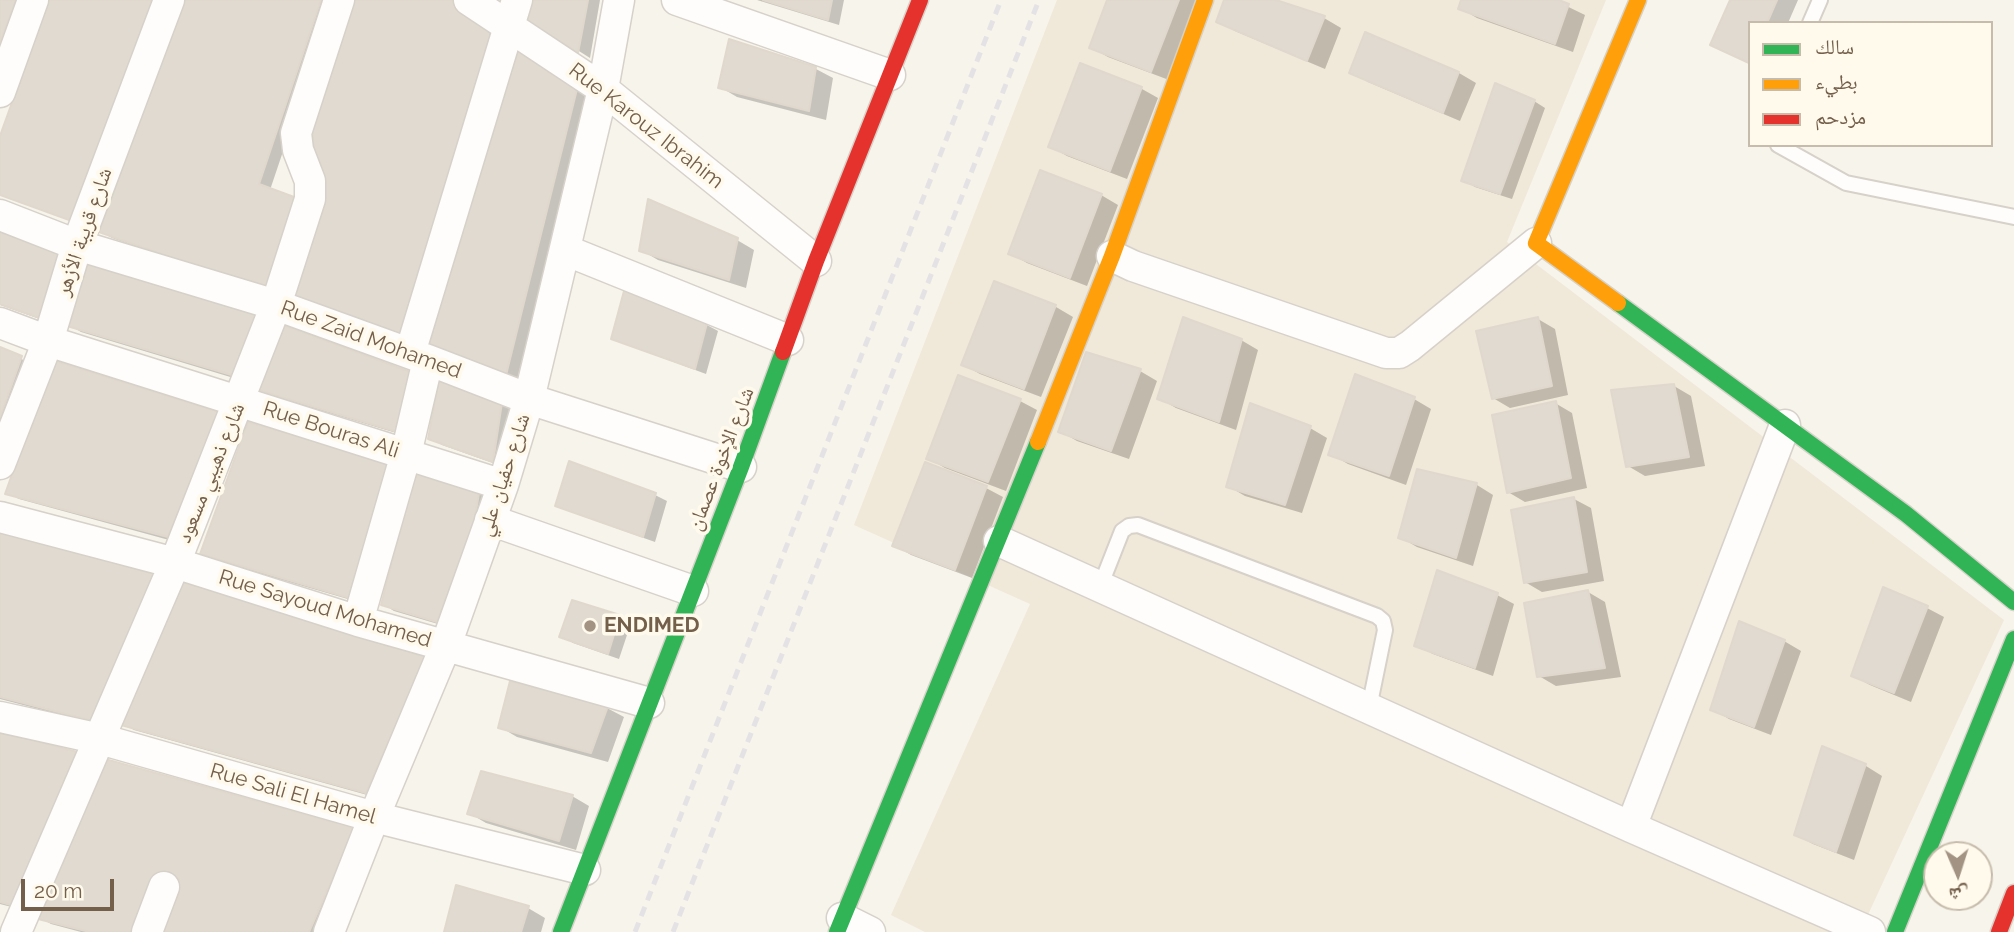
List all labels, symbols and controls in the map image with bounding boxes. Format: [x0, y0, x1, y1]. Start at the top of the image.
legend [1748, 21, 1993, 147]
text: سالك [1815, 34, 1854, 59]
street label: Rue Karouz Ibrahim [564, 58, 728, 194]
text: بطيء [1815, 69, 1858, 94]
text: مزدحم [1815, 104, 1866, 129]
street label: شارع قريبة الأزهر [50, 165, 118, 299]
street label: Rue Zaid Mohamed [277, 296, 465, 384]
street label: شارع الإخوة عصمان [682, 384, 760, 534]
street label: Rue Bouras Ali [260, 396, 402, 464]
street label: شارع ذهيبي مسعود [171, 399, 251, 547]
street label: شارع حفيان علي [472, 410, 536, 540]
street label: Rue Sayoud Mohamed [216, 565, 434, 653]
place label: ENDIMED [604, 613, 700, 639]
marker: ENDIMED [582, 618, 598, 634]
street label: Rue Sali El Hamel [207, 758, 379, 830]
north arrow [1923, 841, 1993, 911]
scale bar [24, 866, 117, 910]
text: 20 m [34, 878, 82, 903]
text: ش [1948, 883, 1970, 906]

